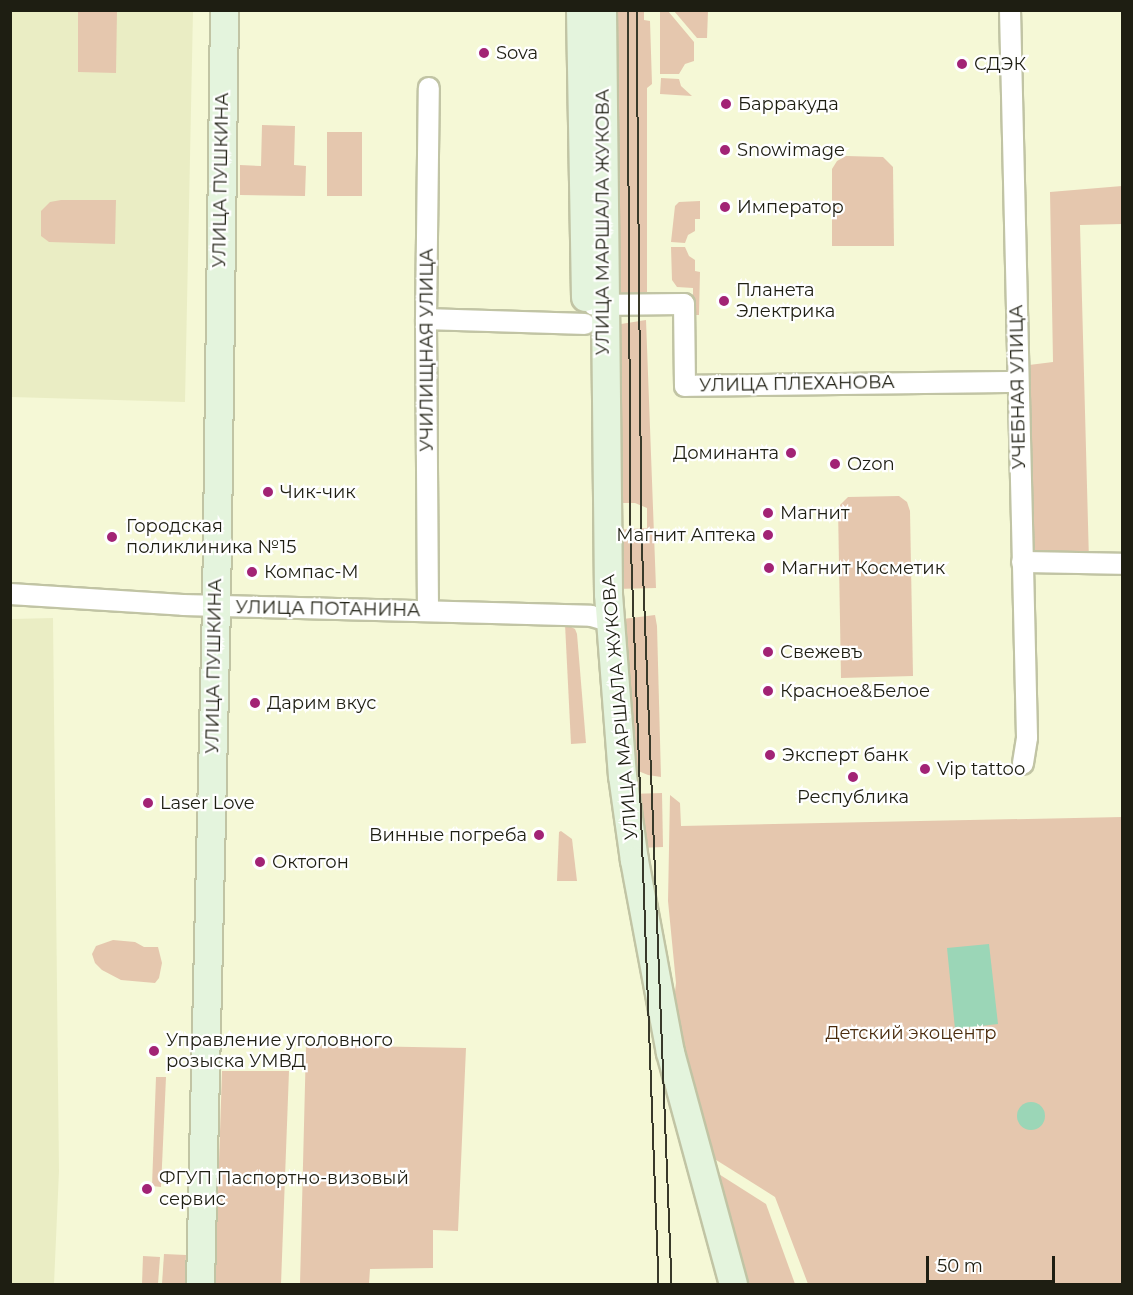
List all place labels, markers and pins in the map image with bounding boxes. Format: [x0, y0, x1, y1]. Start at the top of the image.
place label: Sova [496, 42, 538, 64]
marker: Sova [477, 46, 491, 60]
place label: СДЭК [974, 53, 1026, 75]
marker: СДЭК [955, 57, 969, 71]
place label: Барракуда [738, 93, 839, 115]
marker: Барракуда [719, 97, 733, 111]
place label: Snowimage [737, 139, 845, 161]
marker: Snowimage [718, 143, 732, 157]
place label: Император [737, 196, 844, 218]
marker: Император [718, 200, 732, 214]
place label: Планета Электрика [736, 280, 835, 322]
marker: Планета Электрика [717, 294, 731, 308]
place label: Доминанта [673, 442, 779, 464]
marker: Доминанта [784, 446, 798, 460]
place label: Ozon [847, 453, 895, 475]
marker: Ozon [828, 457, 842, 471]
place label: Чик-чик [280, 481, 356, 503]
marker: Чик-чик [261, 485, 275, 499]
place label: Магнит [780, 502, 849, 524]
marker: Магнит [761, 506, 775, 520]
place label: Городская поликлиника №15 [126, 516, 296, 558]
place label: Магнит Аптека [616, 524, 756, 546]
marker: Городская поликлиника №15 [103, 528, 121, 546]
marker: Магнит Аптека [761, 528, 775, 542]
place label: Магнит Косметик [781, 557, 945, 579]
place label: Компас-М [264, 561, 359, 583]
marker: Магнит Косметик [762, 561, 776, 575]
marker: Компас-М [245, 565, 259, 579]
place label: Свежевъ [780, 641, 862, 663]
marker: Свежевъ [761, 645, 775, 659]
place label: Красное&Белое [780, 680, 930, 702]
marker: Красное&Белое [761, 684, 775, 698]
place label: Дарим вкус [267, 692, 376, 714]
marker: Дарим вкус [248, 696, 262, 710]
place label: Эксперт банк [782, 744, 908, 766]
marker: Эксперт банк [763, 748, 777, 762]
place label: Vip tattoo [937, 758, 1025, 780]
marker: Vip tattoo [918, 762, 932, 776]
marker: Республика [846, 770, 860, 784]
place label: Республика [797, 786, 909, 808]
place label: Laser Love [160, 792, 255, 814]
marker: Laser Love [141, 796, 155, 810]
place label: Винные погреба [369, 824, 527, 846]
marker: Винные погреба [532, 828, 546, 842]
place label: Октогон [272, 851, 349, 873]
marker: Октогон [253, 855, 267, 869]
place label: Управление уголовного розыска УМВД [166, 1030, 393, 1072]
marker: Управление уголовного розыска УМВД [147, 1044, 161, 1058]
place label: ФГУП Паспортно-визовый сервис [159, 1168, 409, 1210]
marker: ФГУП Паспортно-визовый сервис [140, 1182, 154, 1196]

